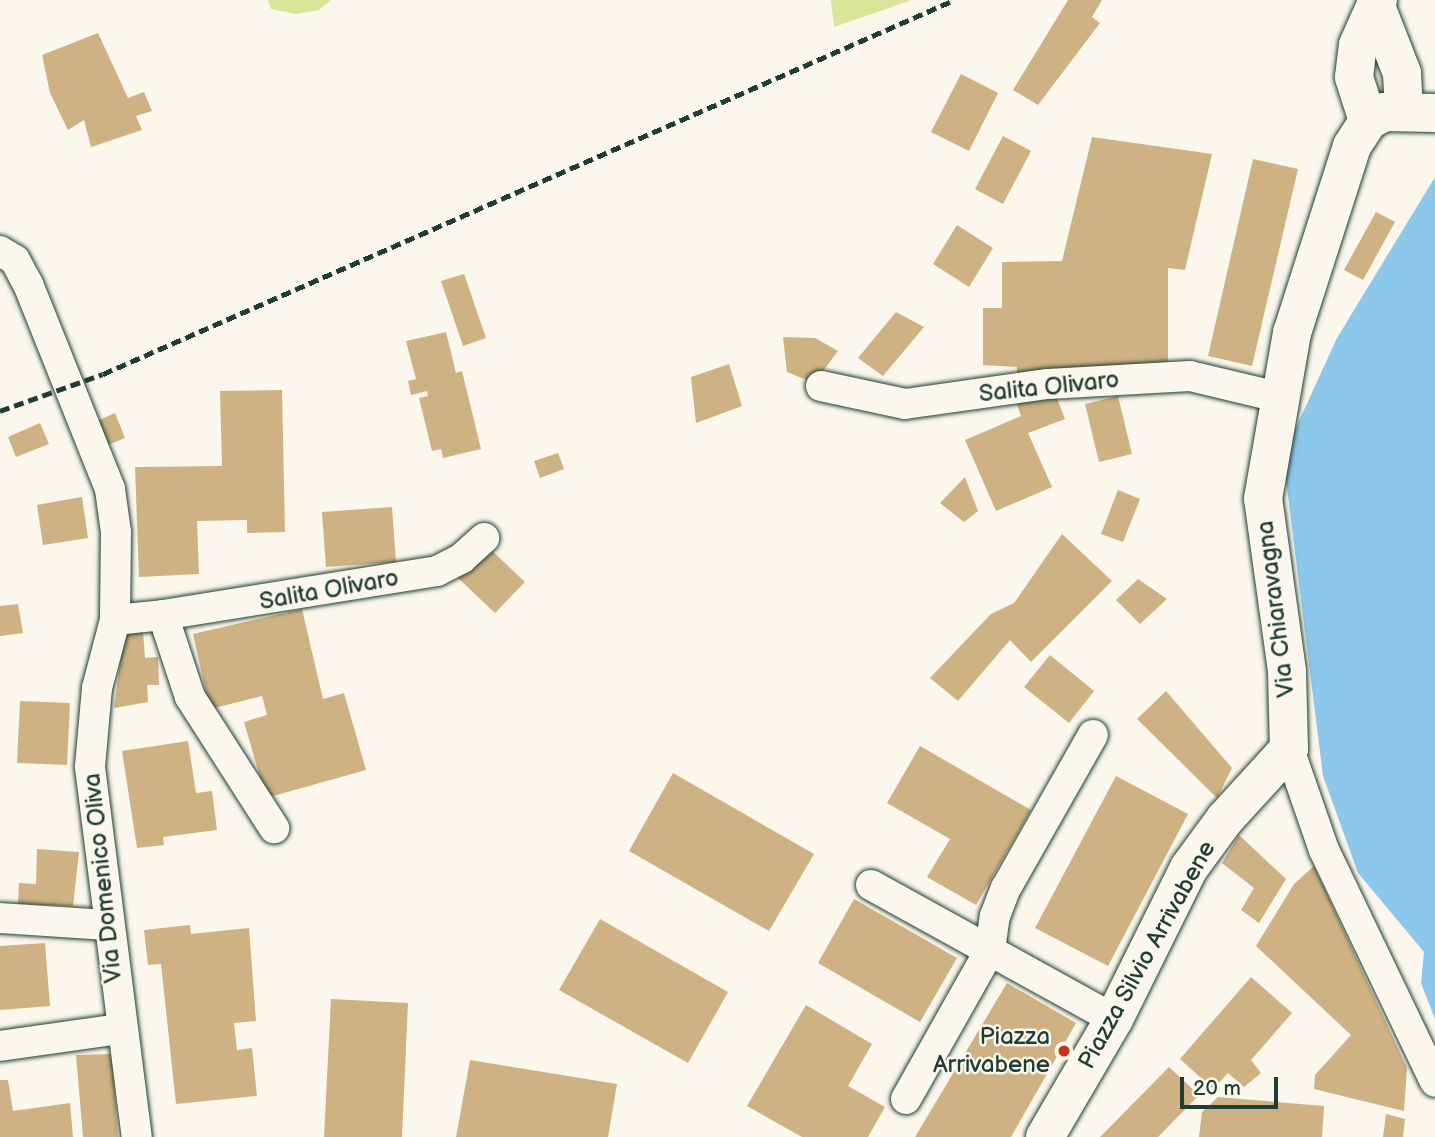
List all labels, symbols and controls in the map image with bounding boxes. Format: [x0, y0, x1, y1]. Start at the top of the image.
street label: Salita Olivaro [977, 365, 1121, 409]
street label: Via Chiaravagna [1251, 519, 1301, 699]
street label: Salita Olivaro [257, 564, 401, 616]
street label: Via Domenico Oliva [78, 772, 128, 984]
street label: Piazza Silvio Arrivabene [1072, 836, 1222, 1074]
place label: Piazza Arrivabene [933, 1023, 1050, 1079]
marker: Piazza Arrivabene [1056, 1043, 1072, 1059]
scale bar [1183, 1064, 1281, 1108]
text: 20 m [1193, 1076, 1241, 1101]

